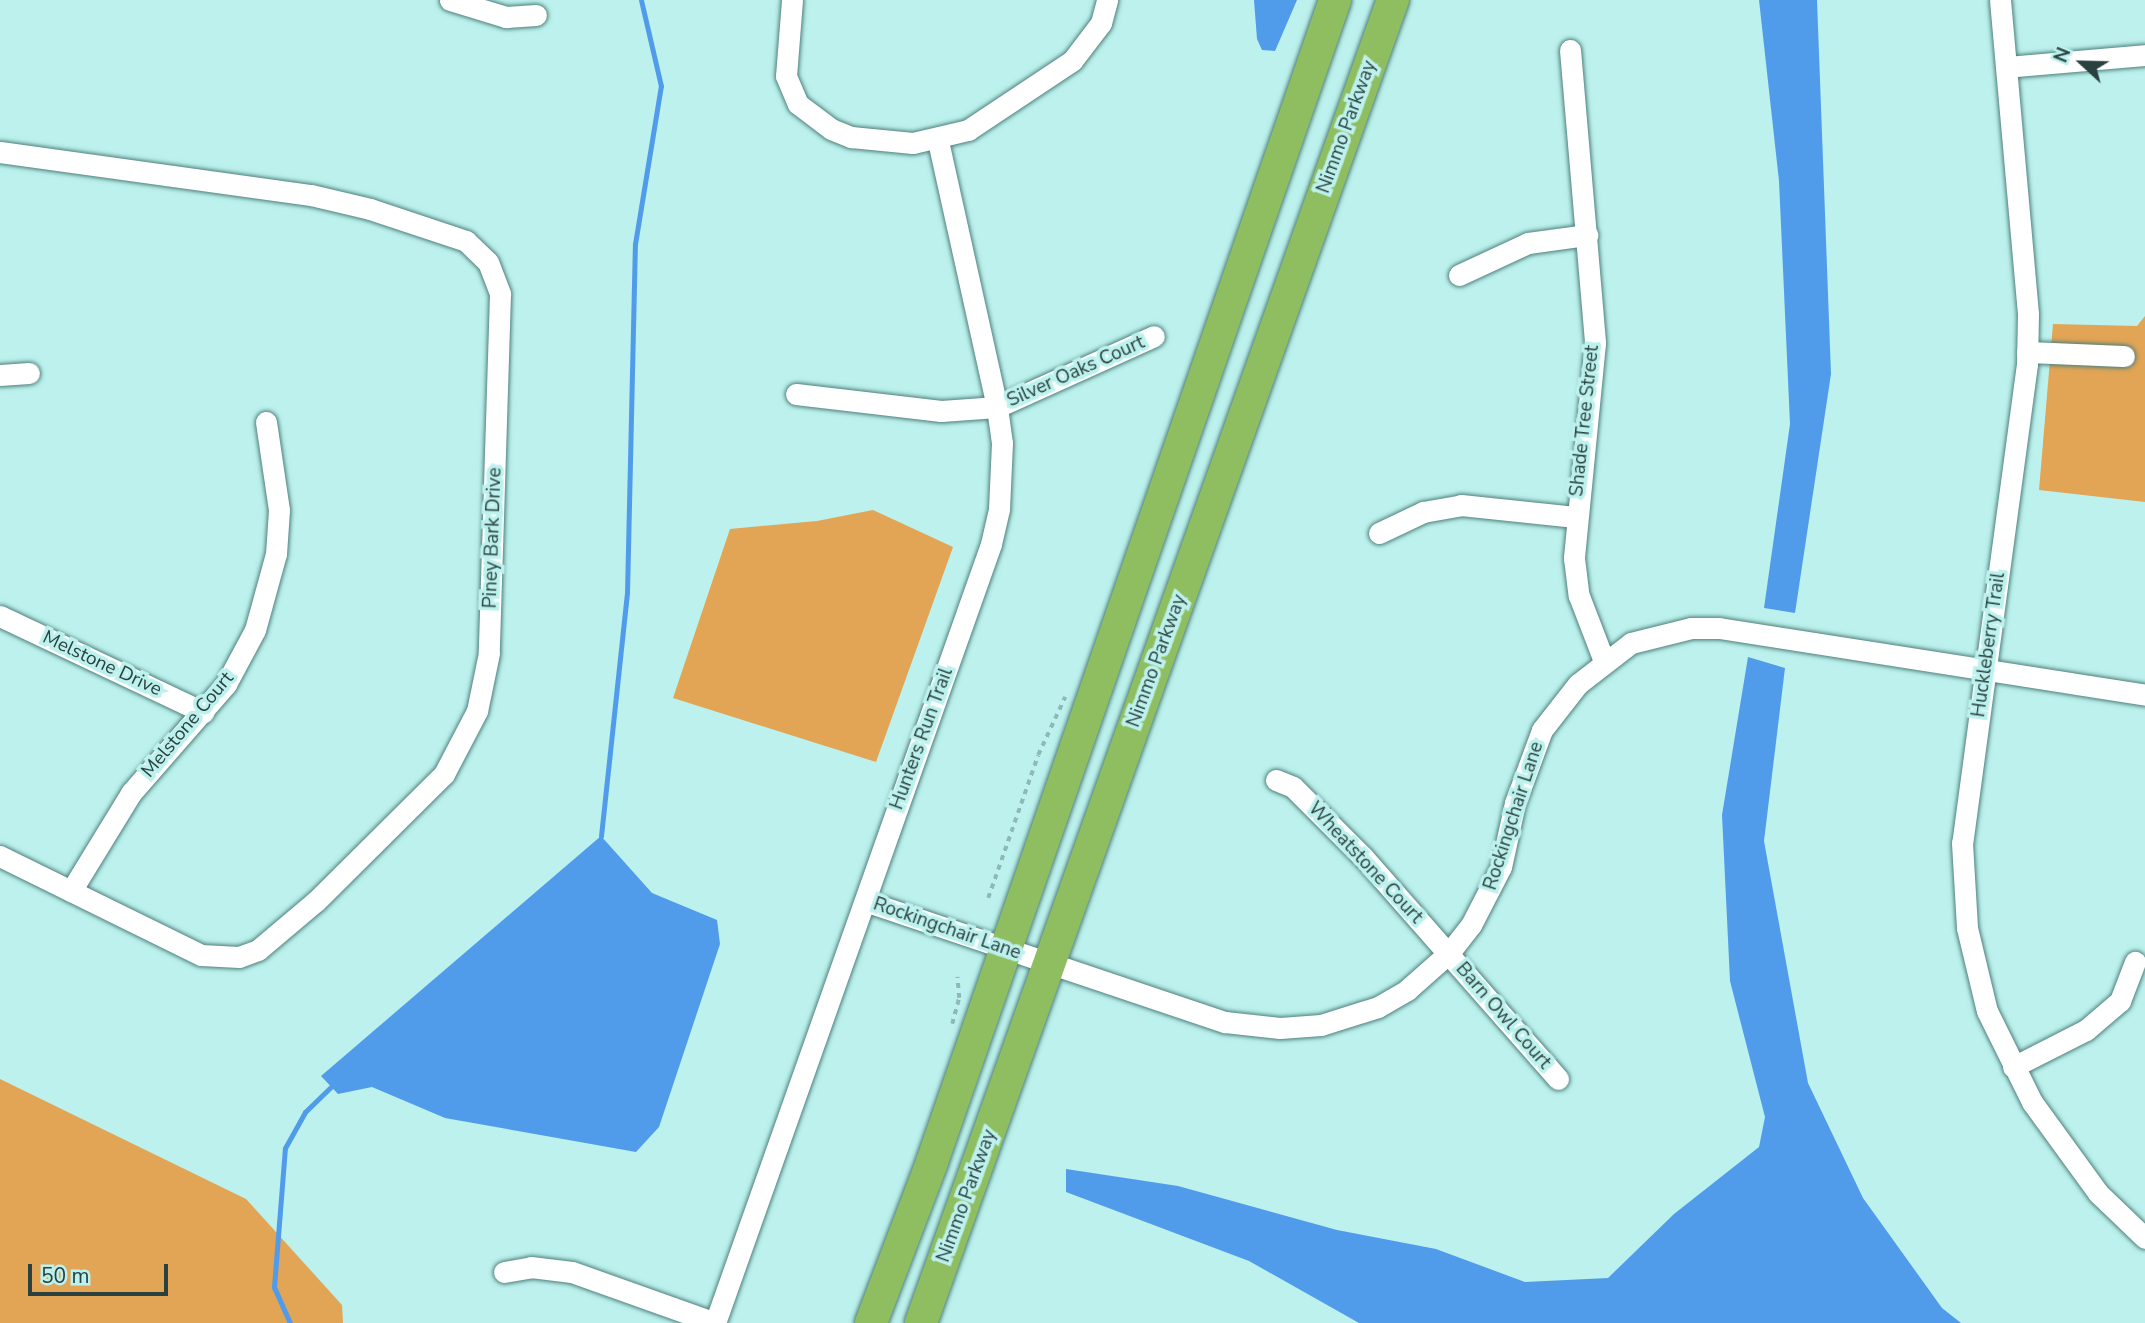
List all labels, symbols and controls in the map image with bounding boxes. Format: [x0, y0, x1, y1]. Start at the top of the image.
north arrow [2047, 28, 2117, 98]
text: N [2048, 44, 2077, 67]
street label: Nimmo Parkway [1312, 58, 1382, 196]
street label: Silver Oaks Court [1004, 331, 1148, 413]
street label: Shade Tree Street [1566, 344, 1604, 498]
street label: Piney Bark Drive [479, 467, 507, 609]
street label: Huckleberry Trail [1968, 571, 2010, 719]
street label: Nimmo Parkway [1122, 592, 1192, 730]
street label: Melstone Drive [39, 626, 165, 702]
street label: Hunters Run Trail [886, 665, 958, 813]
street label: Melstone Court [137, 667, 239, 783]
street label: Rockingchair Lane [1479, 739, 1549, 893]
street label: Wheatstone Court [1303, 798, 1427, 928]
street label: Rockingchair Lane [870, 893, 1024, 965]
street label: Barn Owl Court [1451, 958, 1555, 1074]
street label: Nimmo Parkway [932, 1127, 1002, 1265]
scale bar [32, 1250, 172, 1294]
text: 50 m [41, 1262, 90, 1290]

